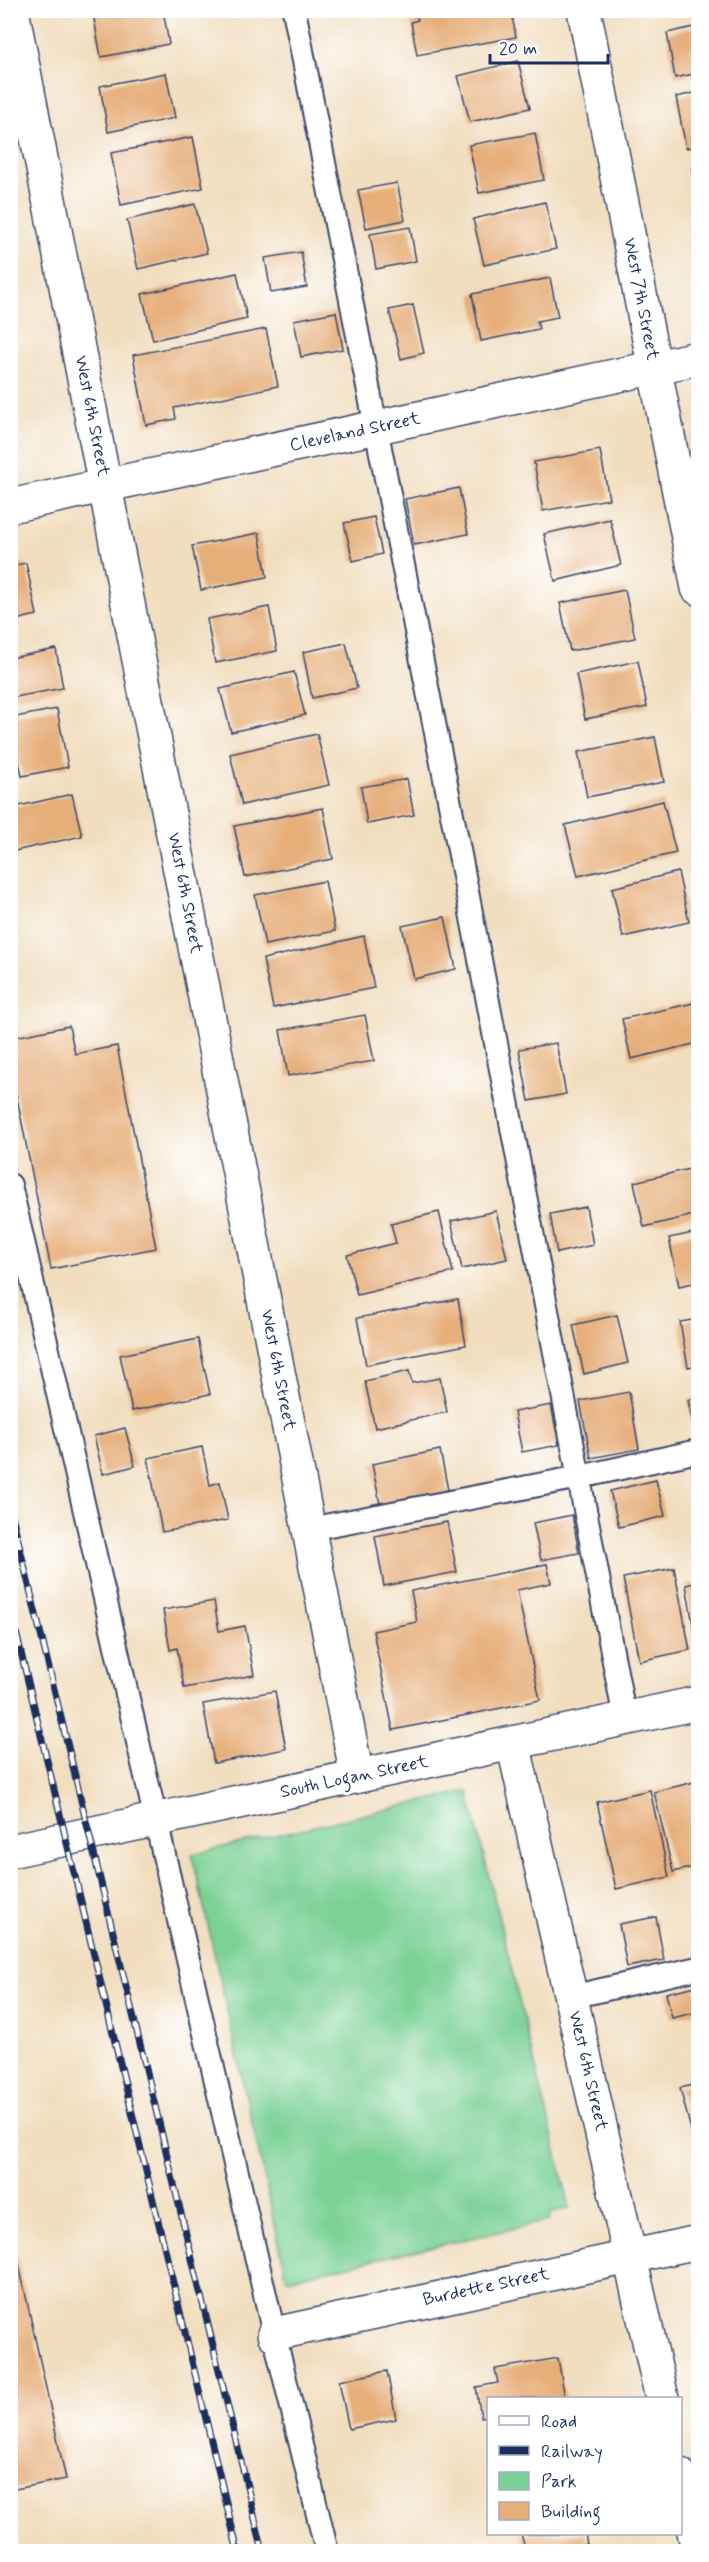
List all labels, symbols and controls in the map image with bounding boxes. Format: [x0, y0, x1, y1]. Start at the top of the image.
scale bar [490, 27, 608, 65]
text: 20 m [499, 37, 537, 61]
street label: West 7th Street [617, 236, 665, 363]
street label: West 6th Street [69, 354, 116, 479]
street label: Cleveland Street [288, 406, 423, 458]
street label: West 6th Street [162, 831, 209, 956]
street label: West 6th Street [255, 1308, 302, 1433]
street label: South Logan Street [278, 1750, 431, 1806]
street label: West 6th Street [563, 2009, 614, 2134]
street label: Burdette Street [421, 2262, 552, 2312]
legend [487, 2397, 682, 2535]
text: Road [541, 2410, 577, 2434]
text: Railway [541, 2440, 603, 2464]
text: Park [541, 2470, 577, 2494]
text: Building [541, 2500, 601, 2526]

